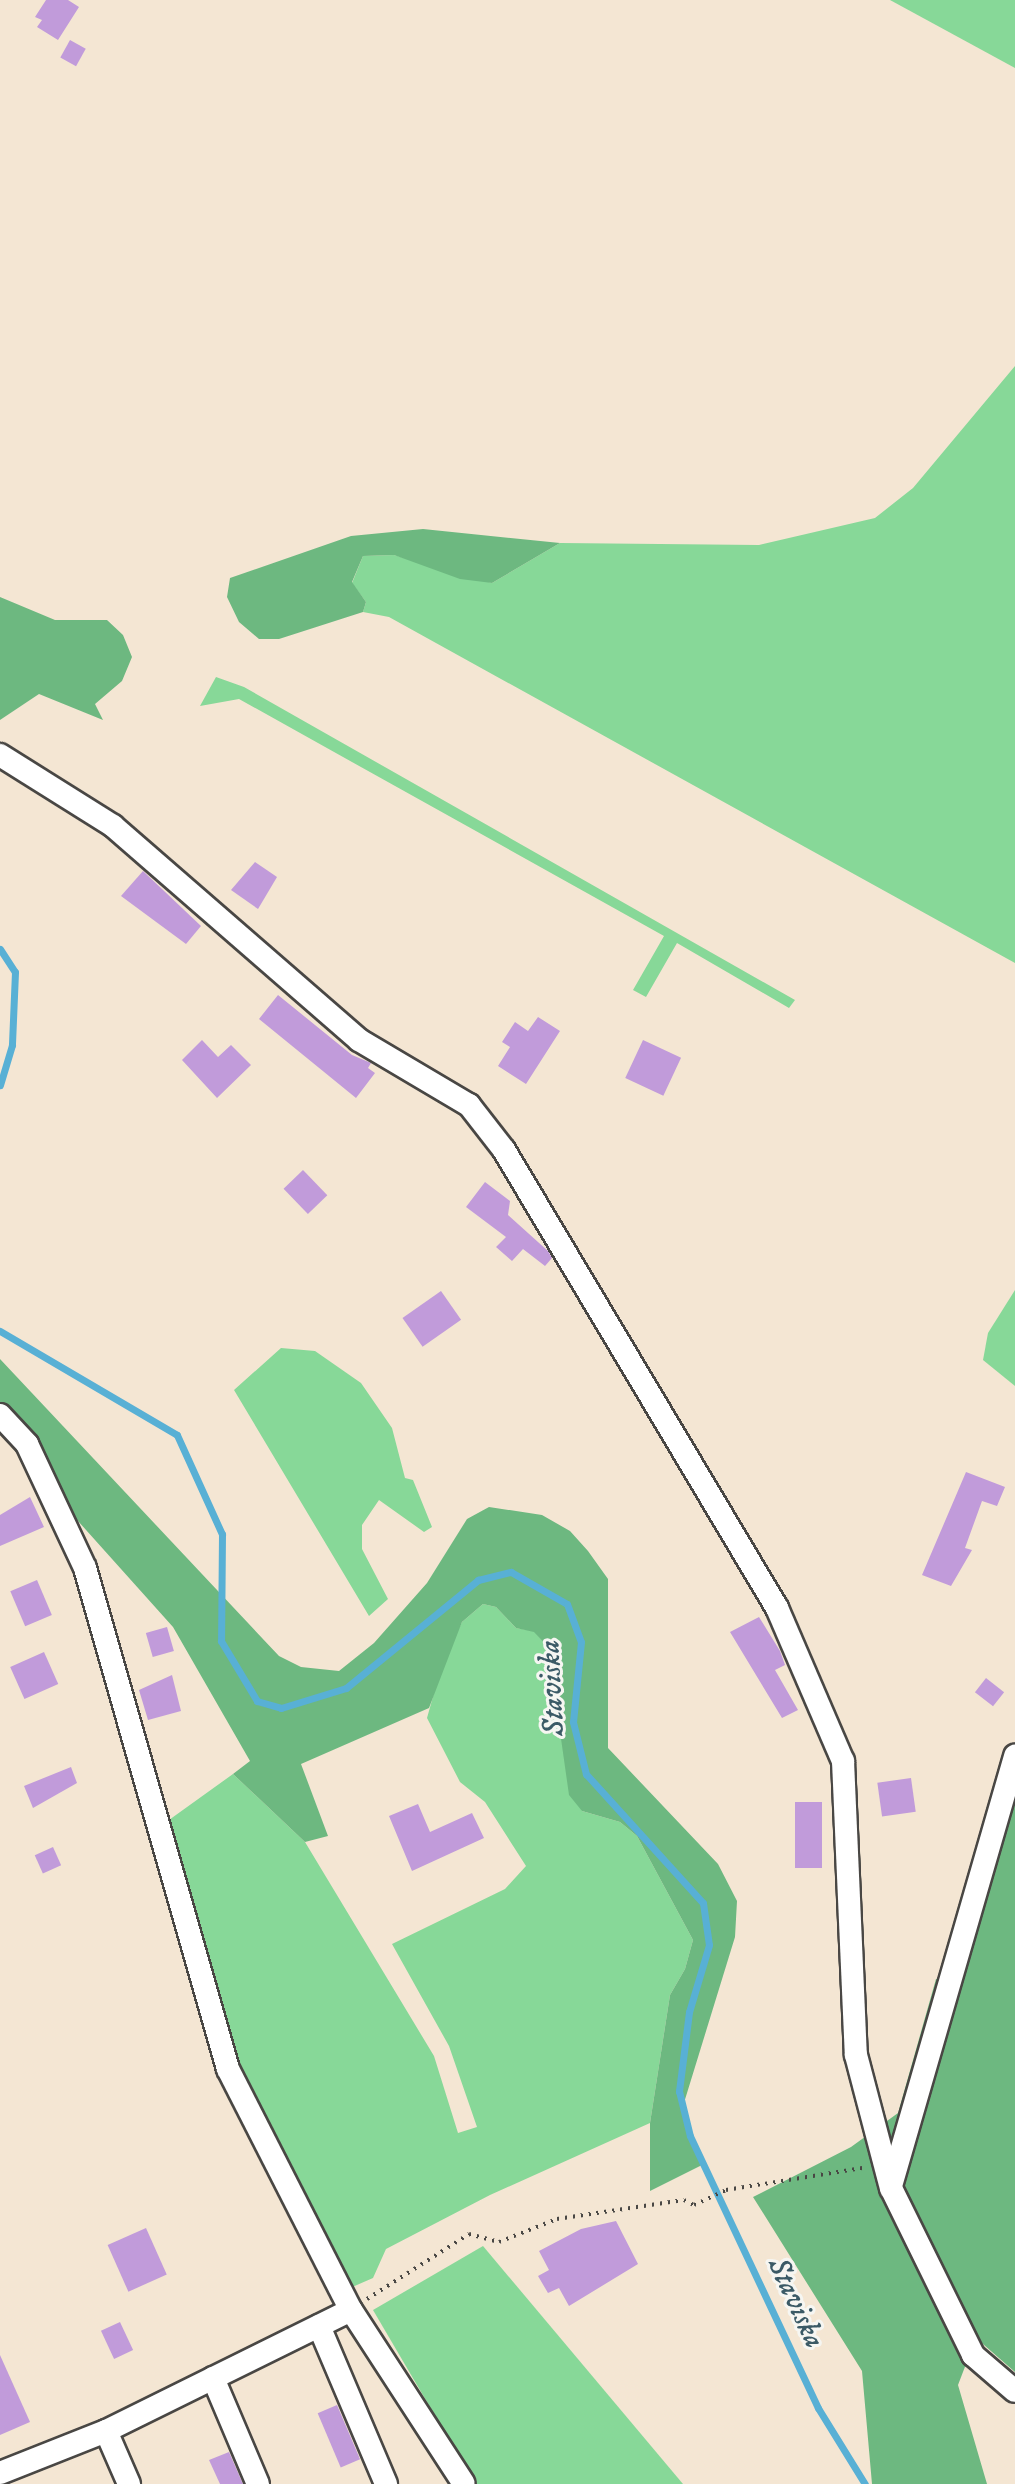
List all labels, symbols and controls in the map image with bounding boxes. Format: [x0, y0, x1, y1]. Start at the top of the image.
water label: Staviska [533, 1639, 573, 1737]
water label: Staviska [758, 2252, 832, 2354]

